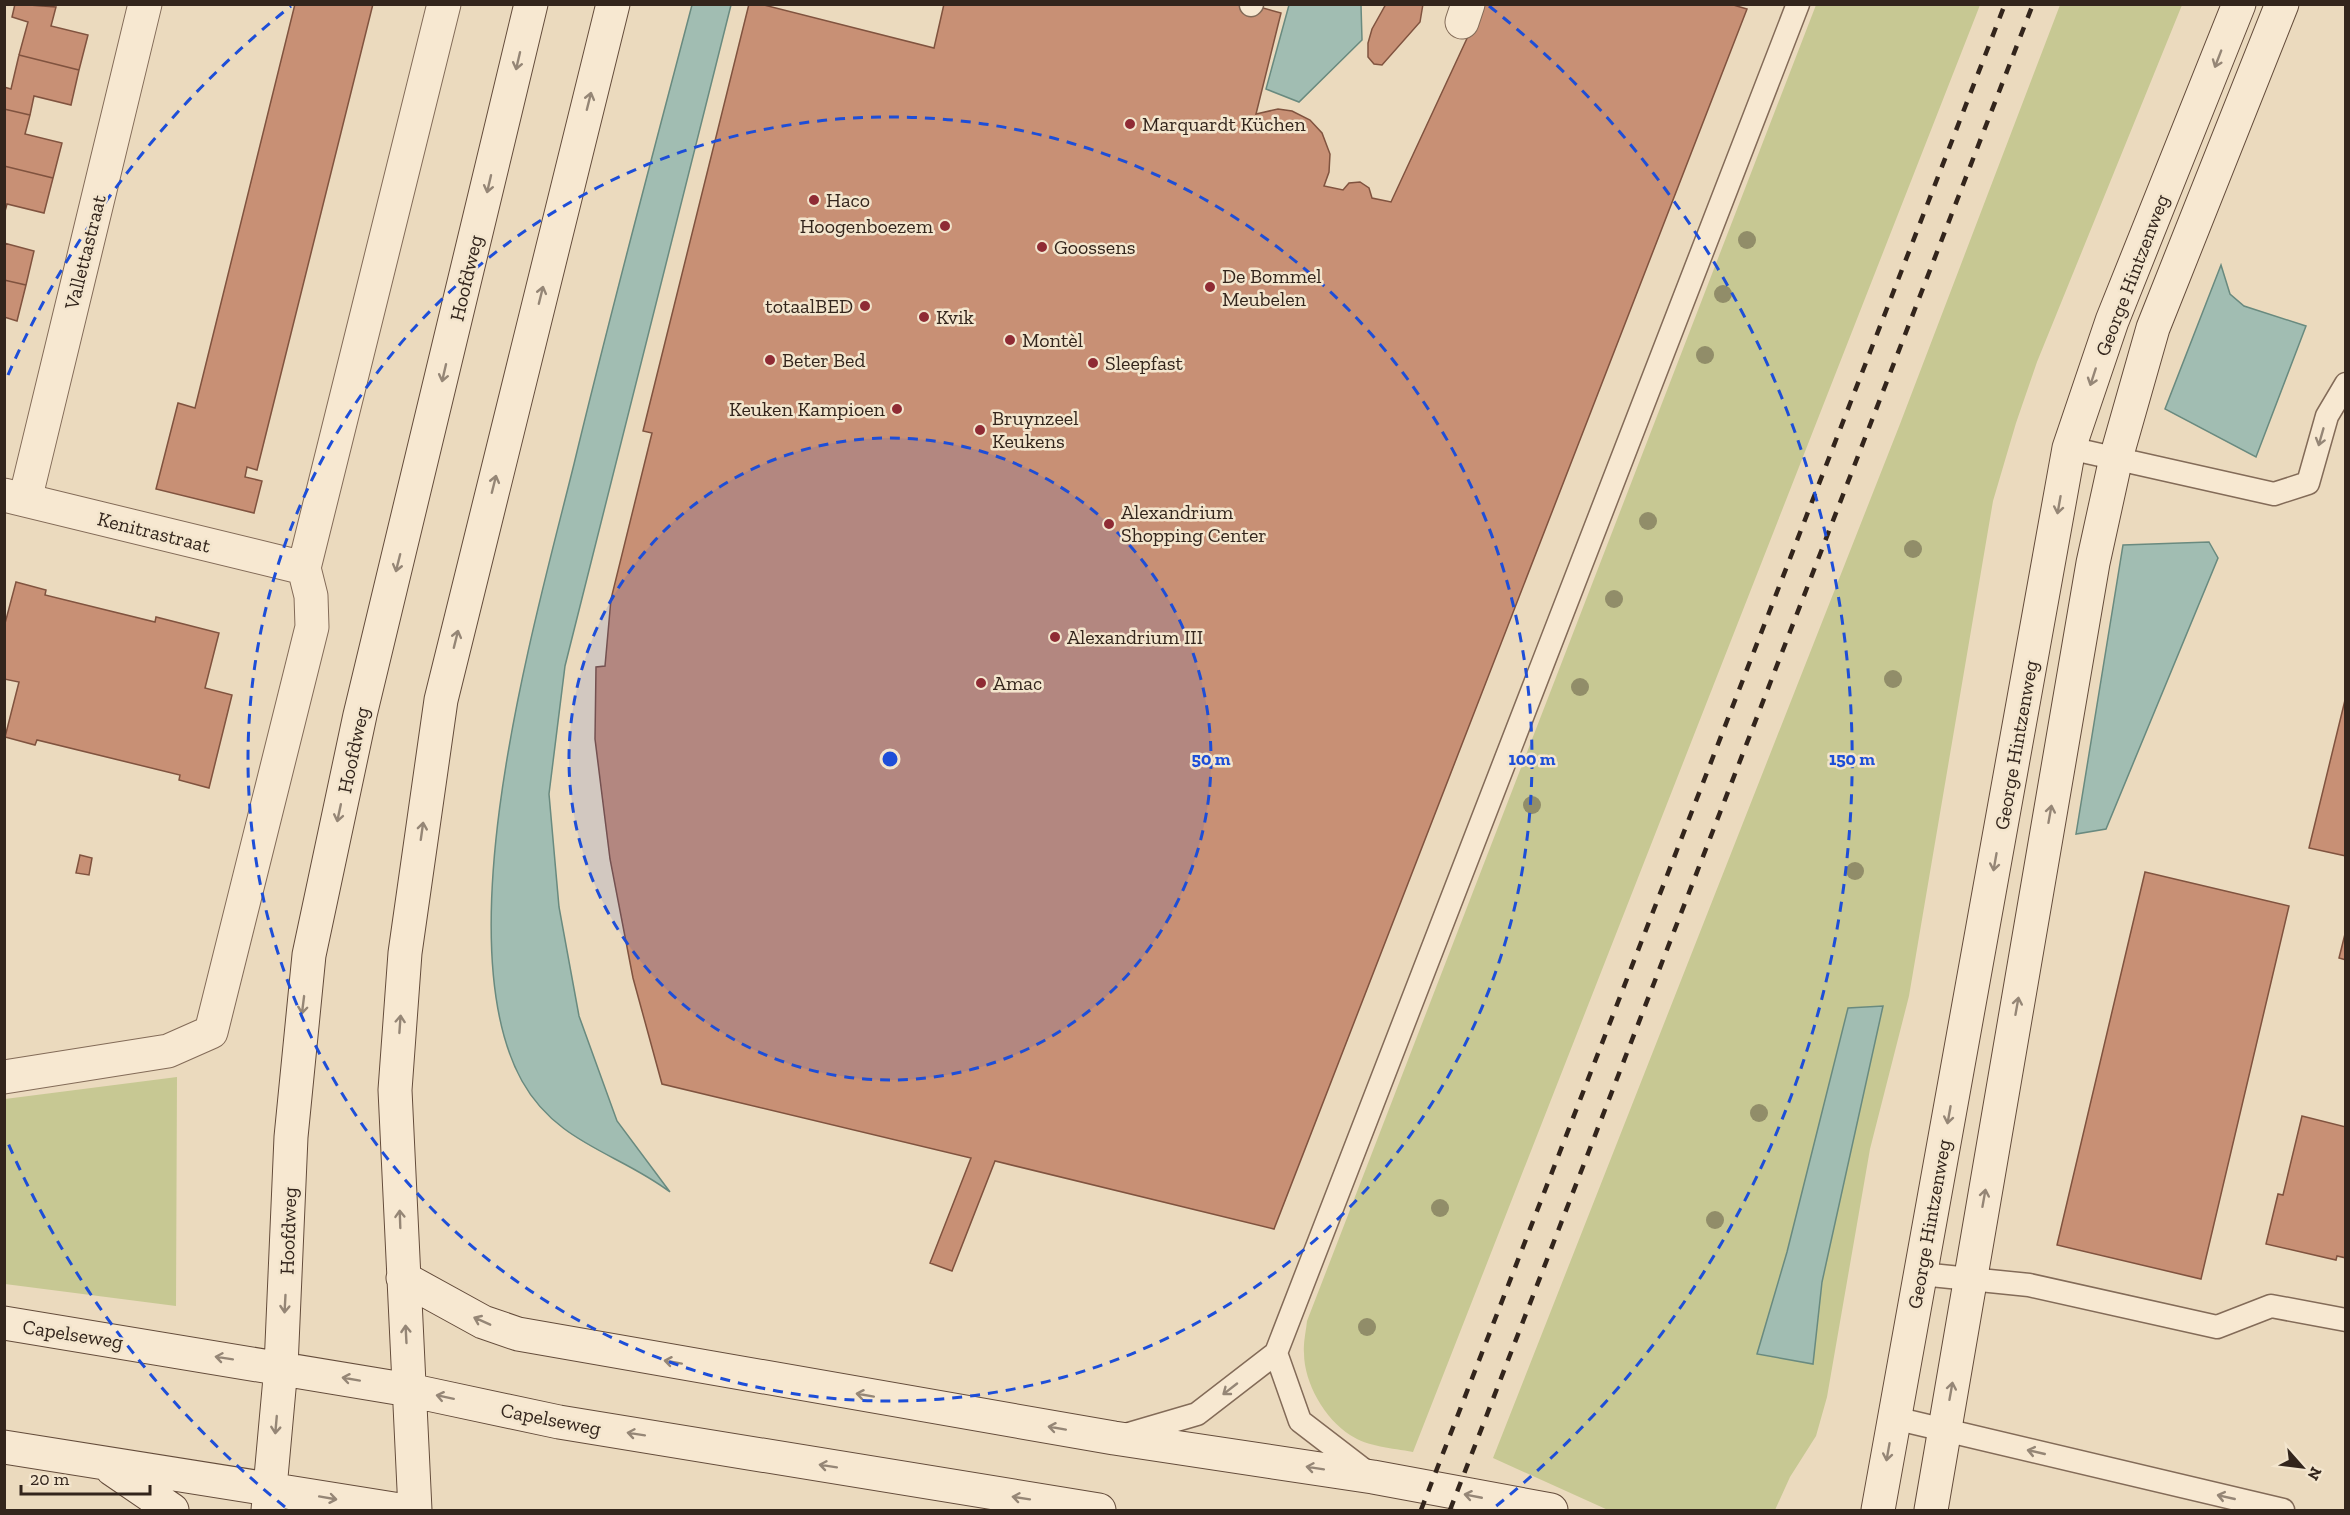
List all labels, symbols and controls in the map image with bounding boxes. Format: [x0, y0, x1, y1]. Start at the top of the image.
one-way arrow [2212, 49, 2223, 68]
one-way arrow [511, 52, 523, 71]
one-way arrow [583, 92, 595, 111]
place label: Marquardt Küchen [1142, 112, 1306, 136]
marker: Marquardt Küchen [1123, 117, 1137, 131]
one-way arrow [482, 174, 494, 193]
place label: Haco [826, 188, 870, 212]
street label: George Hintzenweg [2090, 191, 2174, 359]
street label: Vallettastraat [59, 192, 111, 313]
marker: Haco [807, 193, 821, 207]
place label: Hoogenboezem [800, 214, 934, 238]
marker: Hoogenboezem [938, 219, 952, 233]
street label: Hoofdweg [444, 233, 488, 323]
place label: Goossens [1054, 235, 1135, 259]
marker: Goossens [1035, 240, 1049, 254]
place label: De Bommel Meubelen [1222, 264, 1322, 311]
marker: De Bommel Meubelen [1203, 280, 1217, 294]
one-way arrow [535, 286, 547, 305]
place label: totaalBED [765, 294, 853, 318]
marker: totaalBED [858, 299, 872, 313]
place label: Kvik [936, 305, 975, 329]
marker: Kvik [917, 310, 931, 324]
place label: Montèl [1022, 328, 1083, 352]
marker: Montèl [1003, 333, 1017, 347]
place label: Beter Bed [782, 348, 865, 372]
place label: Sleepfast [1105, 351, 1184, 375]
marker: Beter Bed [763, 353, 777, 367]
marker: Sleepfast [1086, 356, 1100, 370]
one-way arrow [437, 364, 449, 383]
one-way arrow [2087, 367, 2098, 386]
place label: Keuken Kampioen [729, 397, 886, 421]
marker: Keuken Kampioen [890, 402, 904, 416]
place label: Bruynzeel Keukens [992, 406, 1079, 453]
marker: Bruynzeel Keukens [973, 423, 987, 437]
one-way arrow [2315, 427, 2326, 446]
one-way arrow [488, 475, 500, 494]
one-way arrow [2053, 495, 2064, 515]
place label: Alexandrium Shopping Center [1121, 500, 1267, 547]
street label: Kenitrastraat [95, 506, 214, 558]
marker: Alexandrium Shopping Center [1102, 517, 1116, 531]
one-way arrow [391, 553, 403, 572]
place label: Alexandrium III [1067, 625, 1203, 649]
one-way arrow [451, 630, 463, 649]
marker: Alexandrium III [1048, 630, 1062, 644]
street label: George Hintzenweg [1989, 658, 2043, 832]
place label: Amac [993, 671, 1042, 695]
marker: Amac [974, 676, 988, 690]
street label: Hoofdweg [332, 705, 374, 795]
text: 50 m [1192, 748, 1231, 770]
text: 100 m [1508, 748, 1556, 770]
text: 150 m [1829, 748, 1875, 770]
centre of rings [880, 749, 900, 769]
one-way arrow [333, 803, 344, 822]
one-way arrow [2045, 805, 2056, 824]
one-way arrow [417, 822, 428, 841]
one-way arrow [1989, 852, 2000, 872]
one-way arrow [297, 994, 308, 1014]
one-way arrow [2012, 997, 2023, 1017]
one-way arrow [394, 1015, 405, 1035]
one-way arrow [1943, 1105, 1954, 1124]
street label: George Hintzenweg [1902, 1137, 1956, 1311]
street label: Hoofdweg [274, 1187, 302, 1275]
one-way arrow [1979, 1189, 1990, 1209]
one-way arrow [395, 1210, 406, 1230]
one-way arrow [279, 1294, 290, 1314]
street label: Capelseweg [21, 1314, 125, 1354]
one-way arrow [474, 1315, 492, 1326]
one-way arrow [400, 1324, 411, 1344]
one-way arrow [214, 1352, 234, 1363]
one-way arrow [663, 1356, 683, 1367]
one-way arrow [342, 1374, 361, 1385]
one-way arrow [1946, 1381, 1957, 1401]
one-way arrow [1222, 1382, 1238, 1395]
one-way arrow [855, 1389, 875, 1400]
one-way arrow [435, 1391, 454, 1403]
street label: Capelseweg [499, 1398, 603, 1440]
one-way arrow [270, 1415, 281, 1435]
one-way arrow [1048, 1422, 1067, 1433]
one-way arrow [627, 1429, 646, 1440]
north arrow [2272, 1437, 2332, 1497]
one-way arrow [1883, 1441, 1894, 1461]
one-way arrow [2027, 1446, 2046, 1458]
scale bar [21, 1458, 150, 1496]
one-way arrow [819, 1460, 839, 1471]
one-way arrow [1305, 1462, 1325, 1473]
text: N [2304, 1464, 2326, 1484]
text: 20 m [30, 1468, 70, 1490]
one-way arrow [1464, 1490, 1483, 1501]
one-way arrow [2217, 1491, 2236, 1502]
one-way arrow [1011, 1492, 1031, 1503]
one-way arrow [318, 1493, 337, 1504]

